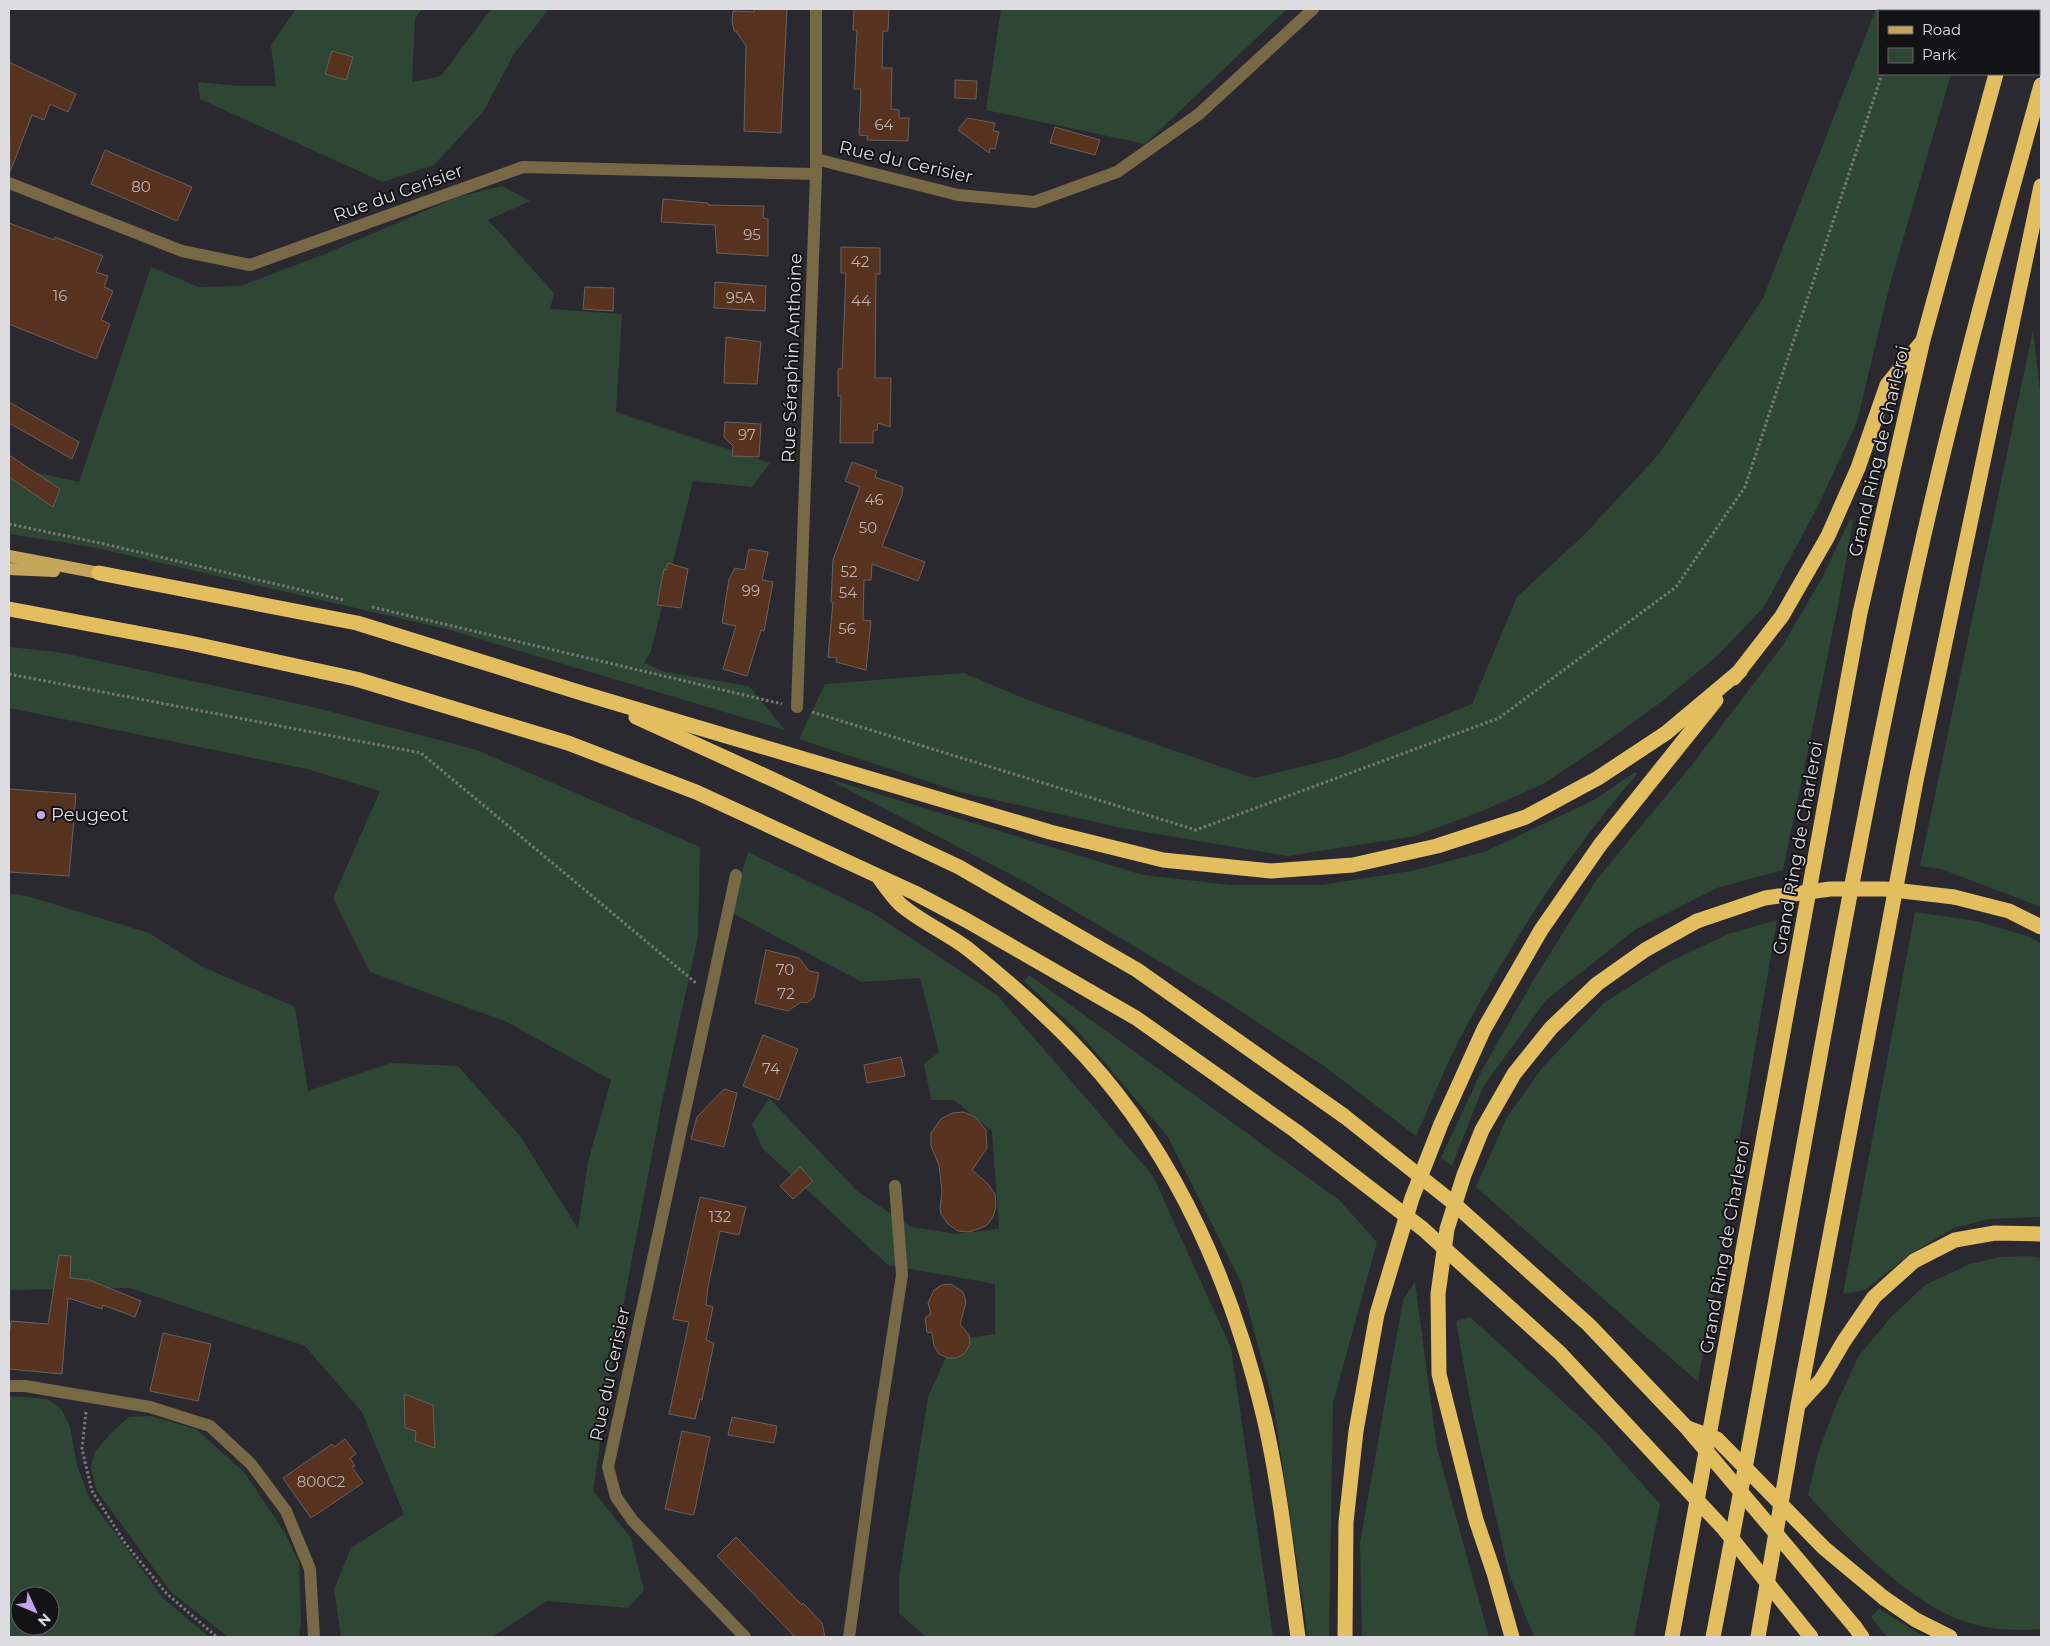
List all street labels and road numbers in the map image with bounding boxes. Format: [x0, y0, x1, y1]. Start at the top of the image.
street label: Rue du Cerisier [837, 136, 975, 188]
street label: Rue du Cerisier [330, 159, 466, 227]
street label: Rue Séraphin Anthoine [777, 253, 807, 463]
street label: Grand Ring de Charleroi [1844, 343, 1914, 559]
street label: Grand Ring de Charleroi [1768, 740, 1828, 956]
street label: Grand Ring de Charleroi [1695, 1139, 1755, 1355]
street label: Rue du Cerisier [585, 1305, 635, 1443]

